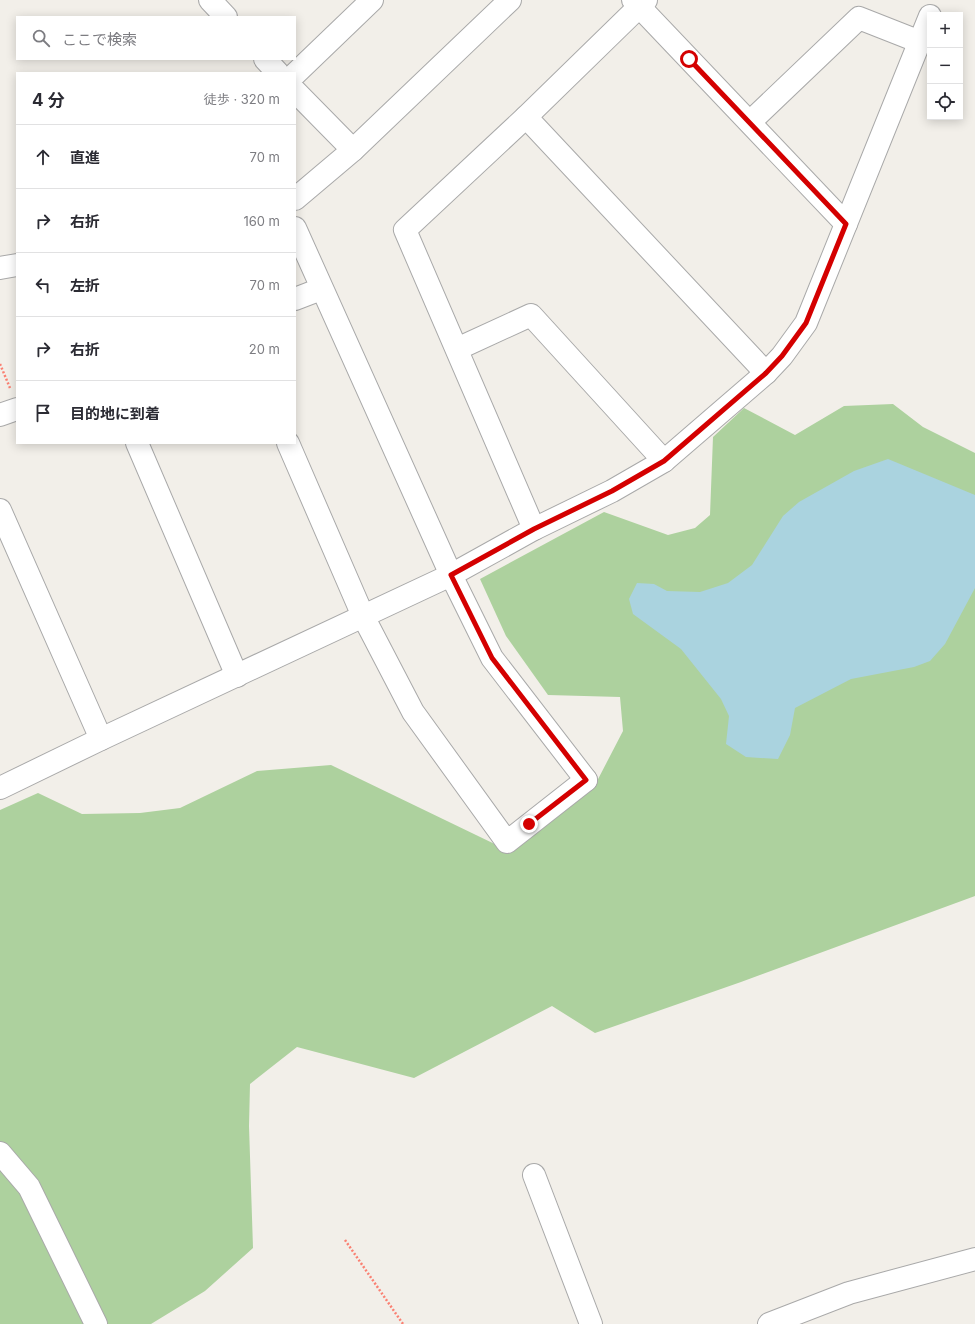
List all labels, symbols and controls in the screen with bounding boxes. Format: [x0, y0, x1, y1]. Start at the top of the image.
map controls [927, 12, 963, 120]
button: + [927, 12, 963, 48]
search box [16, 16, 296, 60]
icon: search [30, 27, 52, 49]
text: ここで検索 [62, 30, 137, 49]
button: − [927, 48, 963, 84]
route start [680, 50, 698, 68]
button: locate [927, 84, 963, 120]
text: 4 分 [32, 90, 65, 110]
text: 徒歩 · 320 m [204, 91, 280, 107]
icon: ahead [32, 146, 54, 168]
text: 直進 [70, 148, 100, 167]
text: 70 m [250, 149, 280, 165]
icon: right [32, 210, 54, 232]
text: 右折 [70, 212, 100, 231]
text: 160 m [243, 213, 280, 229]
icon: left [32, 274, 54, 296]
text: 左折 [70, 276, 100, 295]
text: 70 m [250, 277, 280, 293]
icon: right [32, 338, 54, 360]
text: 右折 [70, 340, 100, 359]
text: 20 m [249, 341, 280, 357]
icon: arrive [32, 402, 54, 424]
text: 目的地に到着 [70, 404, 160, 423]
route end [520, 815, 538, 833]

